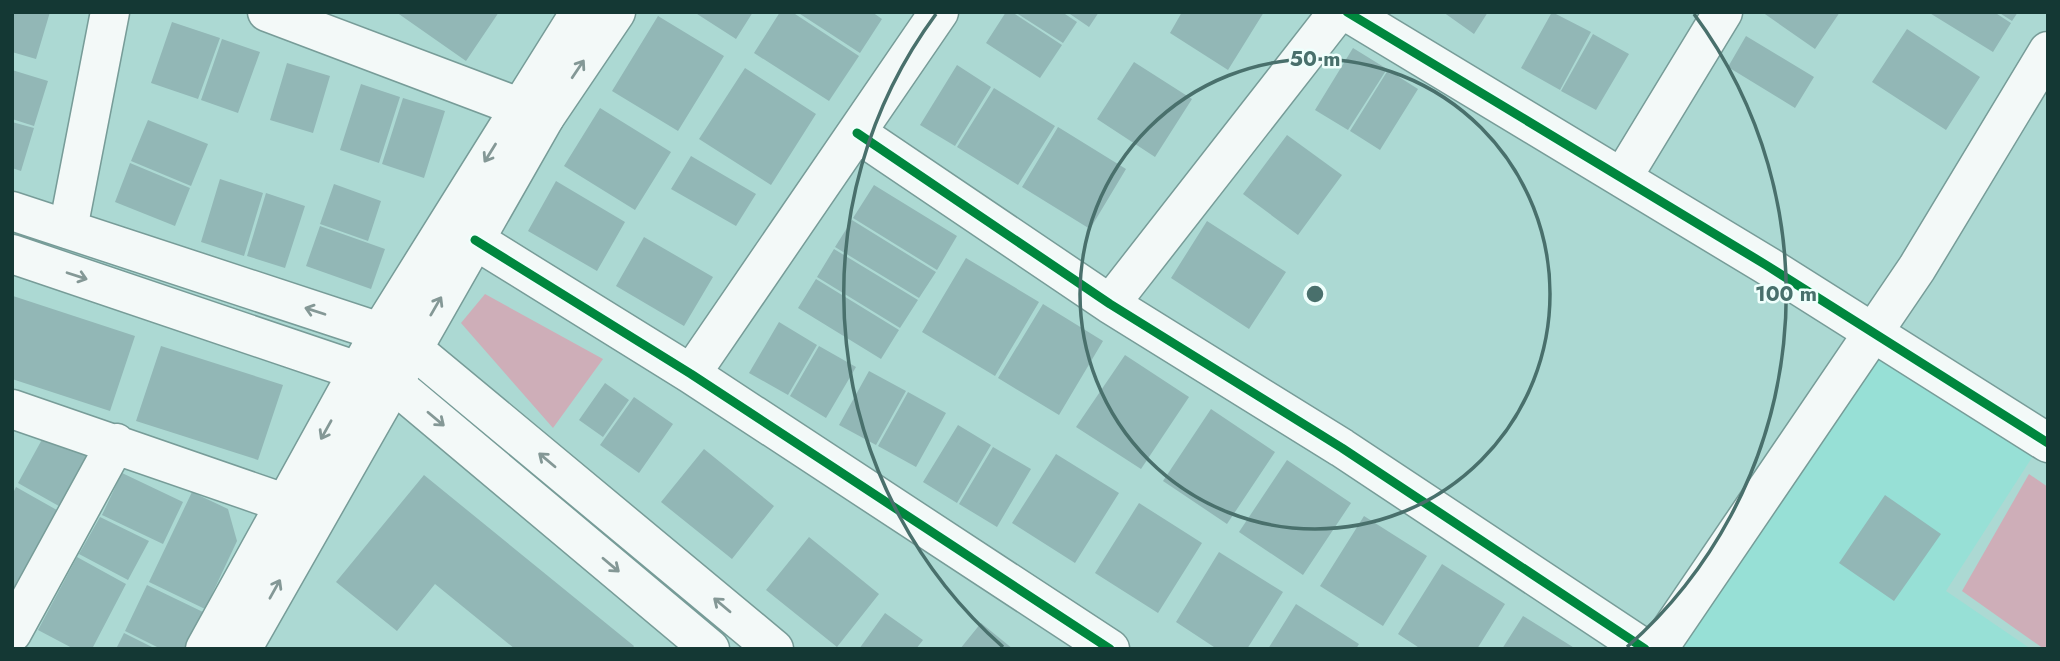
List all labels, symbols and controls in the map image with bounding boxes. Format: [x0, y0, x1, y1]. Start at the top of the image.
text: 50 m [1290, 44, 1340, 74]
one-way arrow [570, 60, 585, 79]
one-way arrow [483, 142, 497, 162]
one-way arrow [66, 270, 88, 283]
text: 100 m [1755, 279, 1817, 309]
centre of rings [1303, 282, 1327, 306]
one-way arrow [429, 297, 443, 317]
one-way arrow [304, 303, 326, 316]
one-way arrow [427, 411, 445, 427]
one-way arrow [319, 419, 332, 440]
one-way arrow [538, 452, 556, 468]
one-way arrow [601, 558, 619, 573]
one-way arrow [269, 579, 282, 600]
one-way arrow [713, 597, 731, 613]

